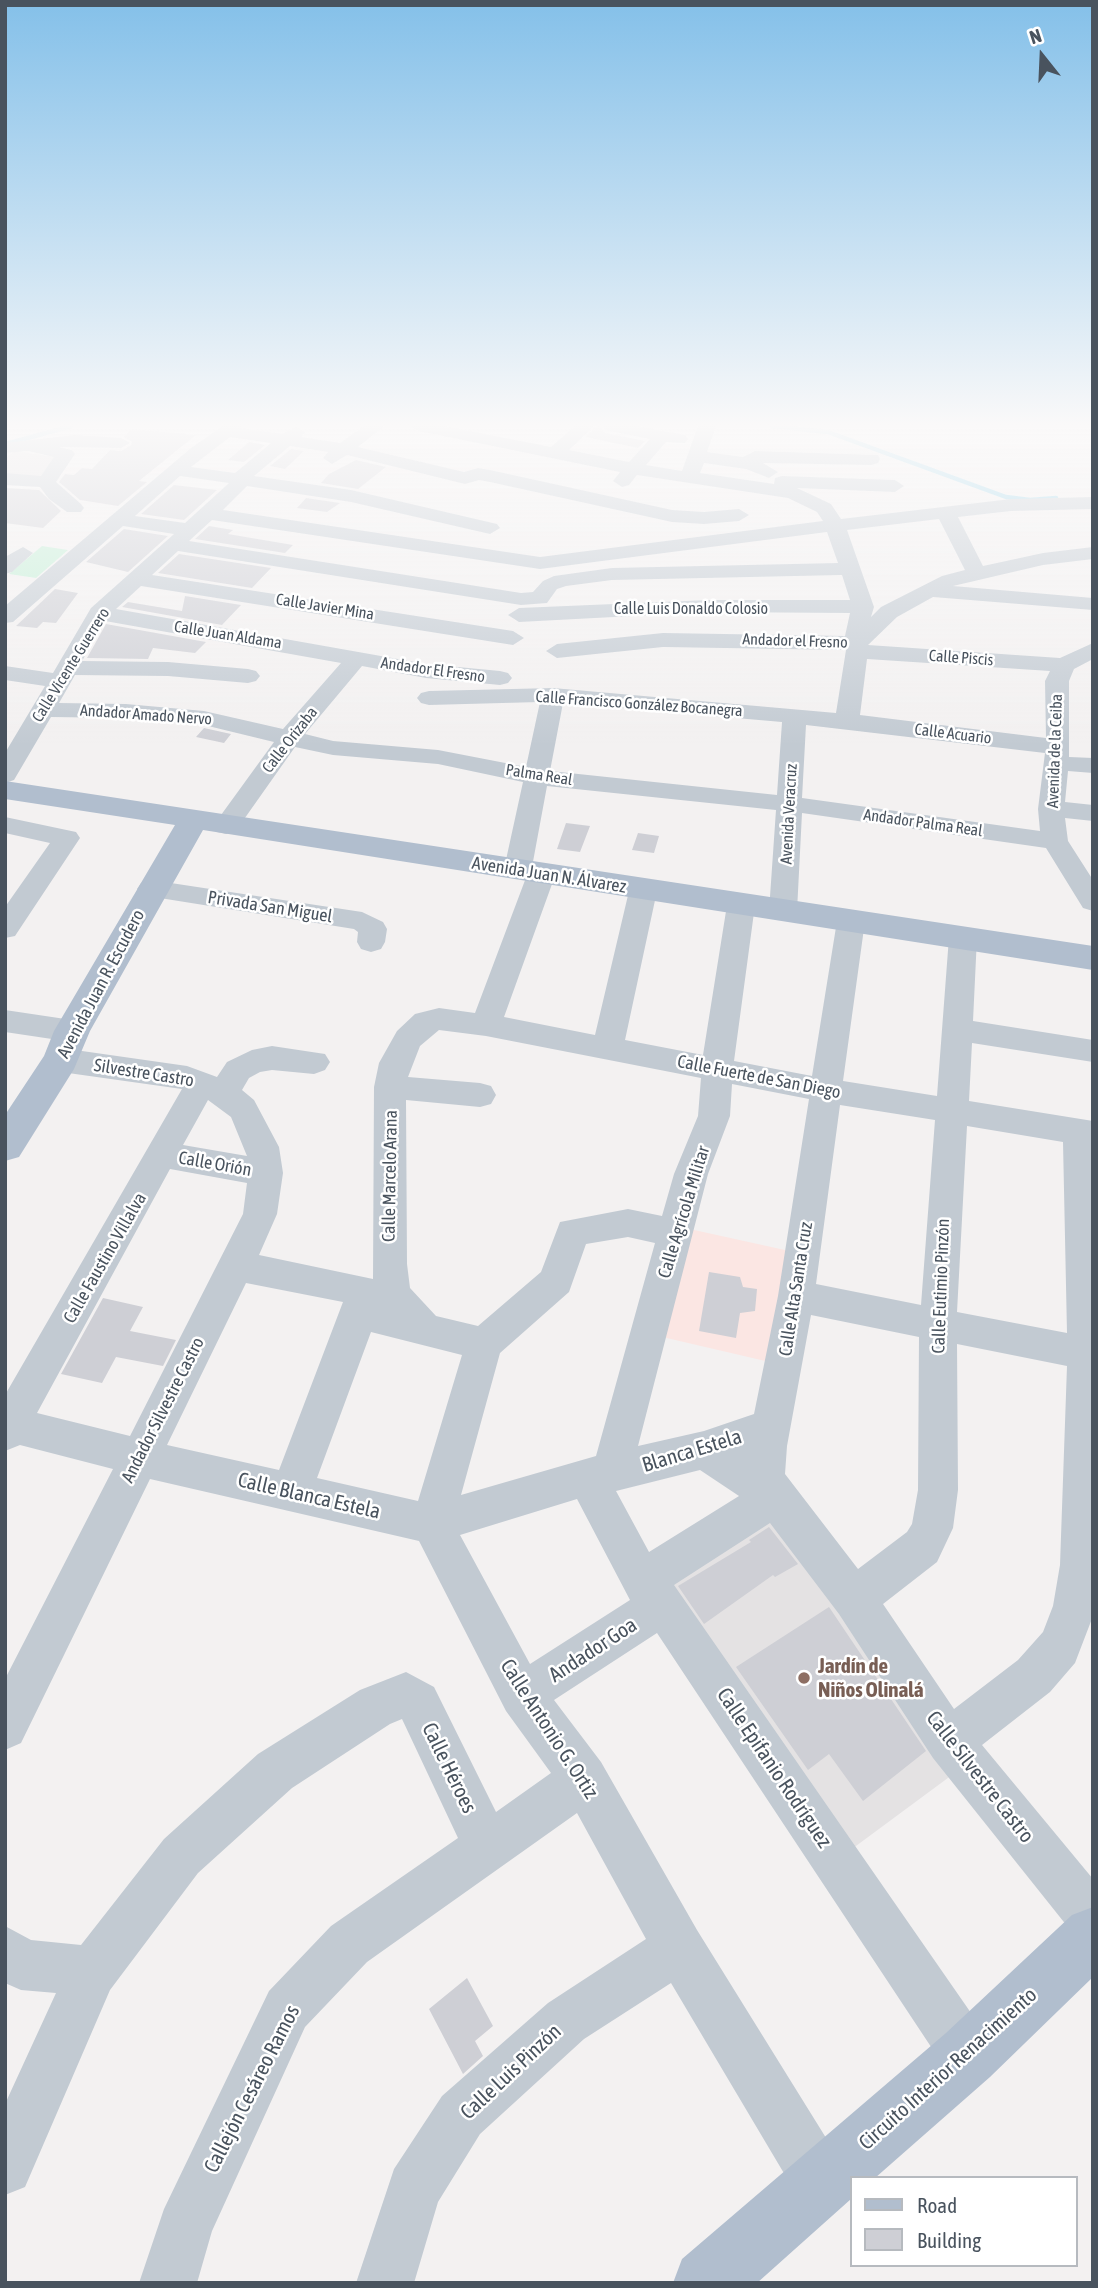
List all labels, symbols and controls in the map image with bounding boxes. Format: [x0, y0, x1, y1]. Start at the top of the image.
north arrow [1007, 21, 1077, 91]
text: N [1027, 24, 1044, 48]
street label: Calle Javier Mina [275, 590, 375, 624]
street label: Calle Luis Donaldo Colosio [614, 599, 768, 619]
street label: Calle Vicente Guerrero [28, 604, 114, 726]
street label: Calle Juan Aldama [173, 617, 283, 653]
street label: Andador el Fresno [742, 630, 848, 652]
street label: Calle Piscis [928, 646, 994, 670]
street label: Andador El Fresno [380, 653, 486, 687]
street label: Calle Francisco González Bocanegra [535, 687, 743, 721]
street label: Avenida de la Ceiba [1043, 694, 1067, 808]
street label: Andador Amado Nervo [79, 701, 213, 729]
street label: Calle Orizaba [258, 703, 322, 777]
street label: Calle Acuario [913, 720, 993, 748]
street label: Palma Real [504, 760, 574, 790]
street label: Avenida Veracruz [777, 763, 801, 865]
street label: Andador Palma Real [862, 805, 984, 841]
street label: Avenida Juan N. Álvarez [470, 852, 628, 898]
street label: Privada San Miguel [206, 886, 334, 928]
street label: Avenida Juan R. Escudero [53, 906, 149, 1062]
street label: Calle Fuerte de San Diego [676, 1051, 842, 1103]
street label: Silvestre Castro [92, 1054, 196, 1092]
street label: Calle Marcelo Arana [378, 1110, 402, 1242]
street label: Calle Agrícola Militar [654, 1143, 714, 1281]
street label: Calle Orión [177, 1147, 253, 1181]
street label: Calle Faustino Villalva [59, 1189, 151, 1327]
street label: Calle Eutimio Pinzón [928, 1218, 954, 1354]
street label: Calle Alta Santa Cruz [775, 1220, 817, 1358]
street label: Andador Silvestre Castro [117, 1334, 209, 1486]
street label: Blanca Estela [639, 1424, 745, 1478]
street label: Calle Blanca Estela [235, 1467, 383, 1525]
street label: Andador Goa [544, 1612, 642, 1688]
place label: Jardín de Niños Olinalá [818, 1653, 924, 1703]
street label: Calle Antonio G. Ortiz [495, 1655, 603, 1803]
marker: Jardín de Niños Olinalá [796, 1670, 812, 1686]
street label: Calle Epifanio Rodríguez [711, 1683, 837, 1853]
street label: Calle Silvestre Castro [921, 1706, 1039, 1848]
street label: Calle Héroes [416, 1719, 482, 1817]
street label: Circuito Interior Renacimiento [854, 1982, 1042, 2156]
street label: Callejón Cesáreo Ramos [199, 2001, 305, 2177]
street label: Calle Luis Pinzón [456, 2019, 566, 2125]
legend [850, 2176, 1077, 2267]
text: Road [917, 2193, 957, 2217]
text: Building [917, 2228, 981, 2252]

